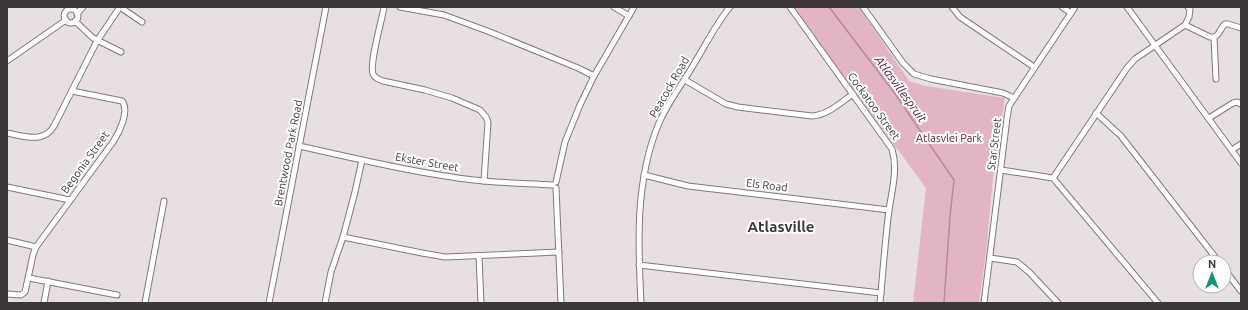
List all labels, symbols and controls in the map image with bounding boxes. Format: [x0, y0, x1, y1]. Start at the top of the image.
water label: Atlasvillespruit [872, 53, 930, 125]
street label: Peacock Road [647, 54, 691, 120]
street label: Cockatoo Street [846, 70, 903, 142]
street label: Brentwood Park Road [272, 99, 304, 207]
street label: Star Street [985, 116, 1003, 171]
street label: Begonia Street [58, 128, 112, 195]
park label: Atlasvlei Park [916, 132, 983, 144]
street label: Ekster Street [394, 151, 460, 174]
street label: Els Road [746, 177, 788, 193]
district label: Atlasville [748, 218, 814, 235]
north arrow [1192, 254, 1232, 294]
text: N [1208, 258, 1216, 270]

